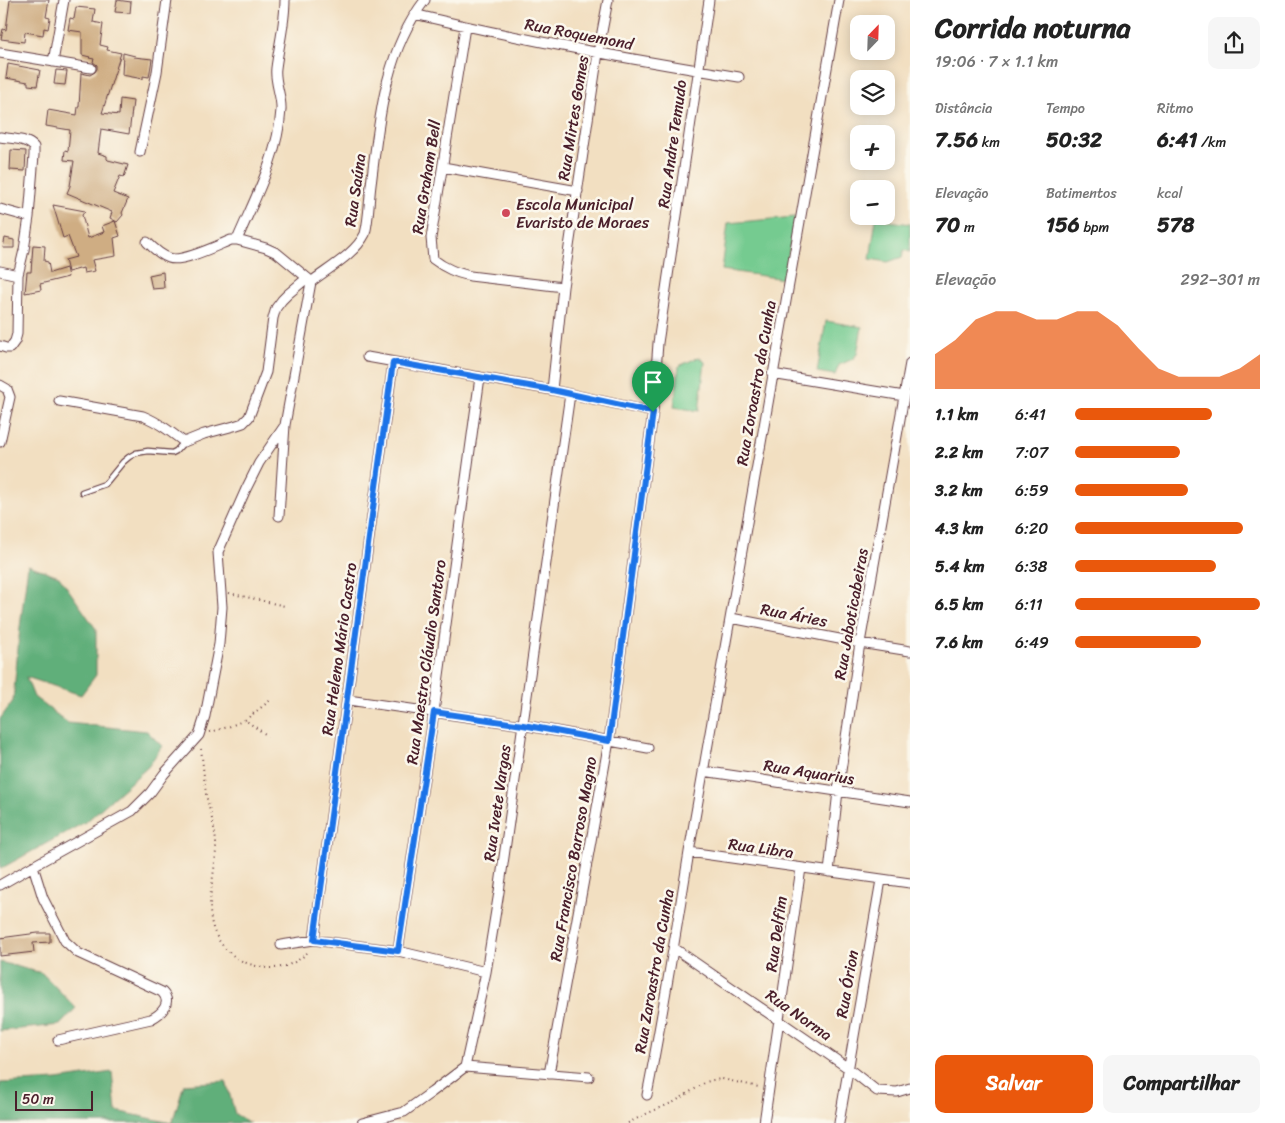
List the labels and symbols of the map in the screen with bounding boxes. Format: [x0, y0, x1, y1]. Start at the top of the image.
street label: Rua Roquemond [522, 9, 637, 59]
north arrow [850, 15, 895, 60]
street label: Rua Mirtes Gomes [549, 53, 597, 183]
street label: Rua Andre Temudo [649, 78, 695, 210]
street label: Rua Graham Bell [403, 117, 449, 236]
street label: Rua Saúna [336, 151, 374, 229]
place label: Escola Municipal Evaristo de Moraes [516, 190, 650, 237]
marker: Escola Municipal Evaristo de Moraes [500, 207, 512, 219]
street label: Rua Zoroastro da Cunha [727, 298, 785, 468]
pin [632, 361, 674, 412]
street label: Rua Jaboticabeiras [825, 546, 877, 682]
street label: Rua Maestro Cláudio Santoro [397, 558, 455, 766]
street label: Rua Heleno Mário Castro [313, 561, 366, 737]
street label: Rua Áries [758, 594, 831, 636]
street label: Rua Ivete Vargas [474, 742, 520, 863]
street label: Rua Aquarius [762, 751, 857, 794]
street label: Rua Francisco Barroso Magno [541, 754, 605, 964]
street label: Rua Libra [726, 829, 796, 867]
street label: Rua Zaroastro da Cunha [625, 887, 683, 1055]
street label: Rua Delfim [756, 894, 796, 974]
street label: Rua Órion [827, 947, 867, 1020]
street label: Rua Norma [759, 981, 839, 1049]
scale bar [15, 1088, 92, 1111]

